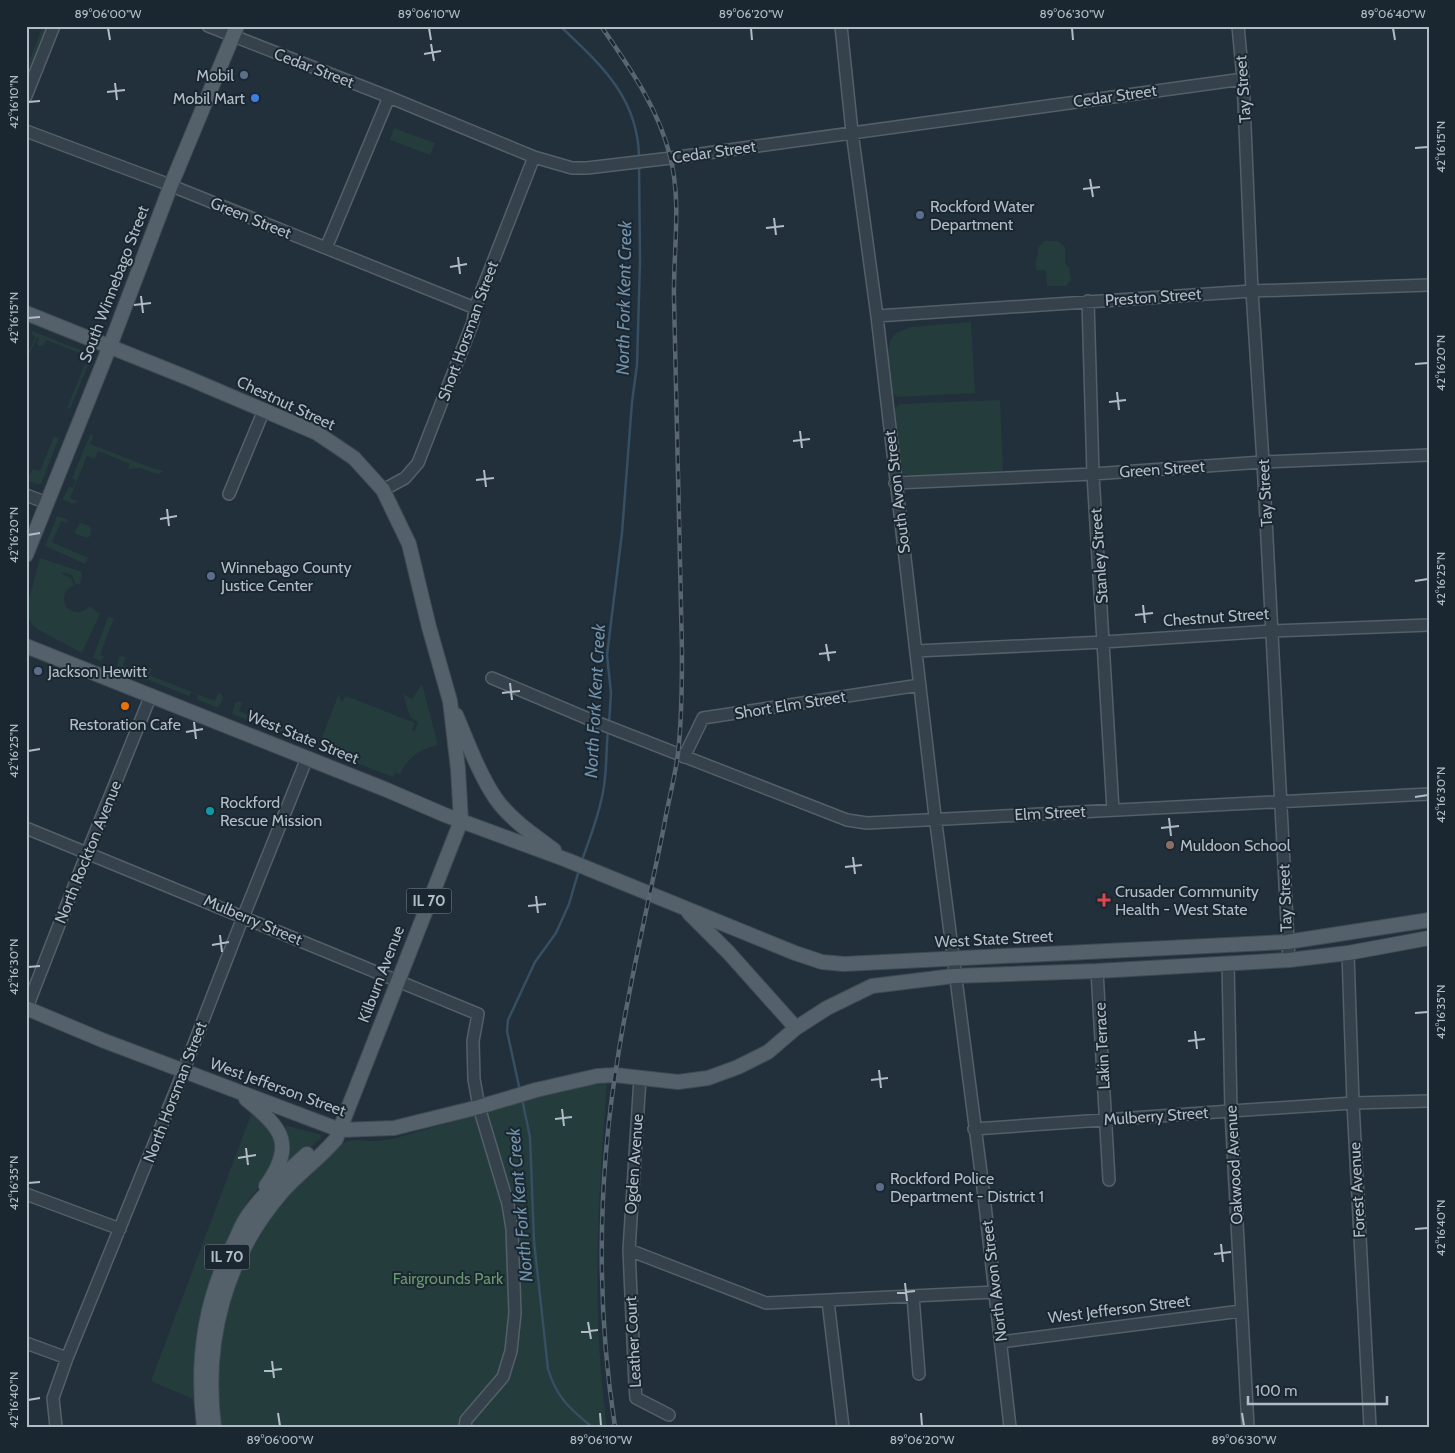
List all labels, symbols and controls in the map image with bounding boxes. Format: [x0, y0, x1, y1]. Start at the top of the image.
text: 89°06'00"W [75, 6, 142, 21]
text: 89°06'10"W [398, 6, 461, 21]
text: 89°06'20"W [719, 6, 784, 21]
text: 89°06'30"W [1040, 6, 1105, 21]
text: 89°06'40"W [1360, 6, 1426, 21]
street label: Cedar Street [271, 44, 357, 92]
street label: Tay Street [1231, 54, 1255, 123]
place label: Mobil [196, 66, 234, 85]
marker: Mobil [238, 69, 250, 81]
text: 42°16'10"N [6, 75, 21, 129]
street label: Cedar Street [1072, 81, 1159, 111]
place label: Mobil Mart [173, 89, 246, 108]
marker: Mobil Mart [249, 92, 261, 104]
text: 42°16'15"N [1433, 121, 1448, 173]
street label: Cedar Street [671, 137, 758, 167]
street label: Green Street [208, 193, 295, 243]
place label: Rockford Water Department [930, 197, 1035, 234]
street label: South Winnebago Street [75, 202, 153, 365]
marker: Rockford Water Department [914, 209, 926, 221]
water label: North Fork Kent Creek [612, 219, 636, 375]
street label: Short Horsman Street [434, 258, 502, 404]
street label: Preston Street [1104, 284, 1202, 310]
text: 42°16'15"N [6, 292, 21, 344]
text: 42°16'20"N [1433, 335, 1448, 391]
street label: Chestnut Street [234, 372, 339, 434]
street label: South Avon Street [880, 429, 914, 555]
street label: Green Street [1119, 456, 1206, 481]
street label: Tay Street [1254, 458, 1276, 527]
text: 42°16'20"N [6, 507, 21, 563]
street label: Stanley Street [1086, 507, 1112, 604]
text: 42°16'25"N [1433, 552, 1448, 606]
place label: Winnebago County Justice Center [220, 558, 352, 595]
marker: Winnebago County Justice Center [205, 570, 217, 582]
street label: Chestnut Street [1162, 604, 1270, 630]
water label: North Fork Kent Creek [580, 622, 610, 779]
place label: Jackson Hewitt [47, 662, 148, 681]
marker: Jackson Hewitt [32, 665, 44, 677]
street label: Short Elm Street [733, 687, 847, 723]
marker: Restoration Cafe [119, 700, 131, 712]
street label: West State Street [244, 706, 362, 768]
place label: Restoration Cafe [69, 715, 181, 734]
text: 42°16'25"N [6, 724, 21, 778]
text: 42°16'30"N [1433, 767, 1448, 823]
street label: North Rockton Avenue [51, 778, 125, 926]
place label: Rockford Rescue Mission [220, 793, 322, 830]
street label: Elm Street [1014, 802, 1087, 824]
marker: Rockford Rescue Mission [204, 805, 216, 817]
place label: Muldoon School [1180, 836, 1291, 855]
marker: Muldoon School [1164, 839, 1176, 851]
street label: Tay Street [1274, 863, 1296, 932]
place label: Crusader Community Health - West State [1115, 882, 1259, 919]
road number: IL 70 [406, 888, 452, 914]
street label: Mulberry Street [201, 891, 306, 949]
marker: Crusader Community Health - West State [1097, 893, 1111, 907]
street label: Kilburn Avenue [354, 923, 408, 1025]
street label: West State Street [934, 926, 1054, 952]
text: 42°16'30"N [6, 939, 21, 995]
text: 42°16'35"N [1433, 985, 1448, 1039]
street label: Lakin Terrace [1090, 1002, 1114, 1090]
street label: North Horsman Street [139, 1018, 211, 1165]
street label: West Jefferson Street [207, 1054, 349, 1121]
street label: Mulberry Street [1103, 1103, 1210, 1129]
street label: Oakwood Avenue [1221, 1105, 1247, 1225]
street label: Ogden Avenue [621, 1113, 647, 1215]
water label: North Fork Kent Creek [502, 1126, 538, 1283]
street label: Forest Avenue [1345, 1142, 1369, 1238]
text: 42°16'35"N [6, 1156, 21, 1210]
place label: Rockford Police Department - District 1 [890, 1169, 1044, 1206]
marker: Rockford Police Department - District 1 [874, 1181, 886, 1193]
text: 42°16'40"N [1433, 1200, 1448, 1256]
street label: North Avon Street [977, 1219, 1011, 1343]
road number: IL 70 [204, 1244, 250, 1270]
park label: Fairgrounds Park [393, 1269, 504, 1288]
street label: West Jefferson Street [1047, 1291, 1192, 1327]
street label: Leather Court [621, 1295, 645, 1388]
text: 42°16'40"N [6, 1372, 21, 1428]
scale bar [1248, 1373, 1386, 1405]
text: 100 m [1255, 1382, 1297, 1400]
text: 89°06'00"W [247, 1432, 314, 1447]
text: 89°06'10"W [570, 1432, 633, 1447]
text: 89°06'20"W [890, 1432, 955, 1447]
text: 89°06'30"W [1212, 1432, 1277, 1447]

